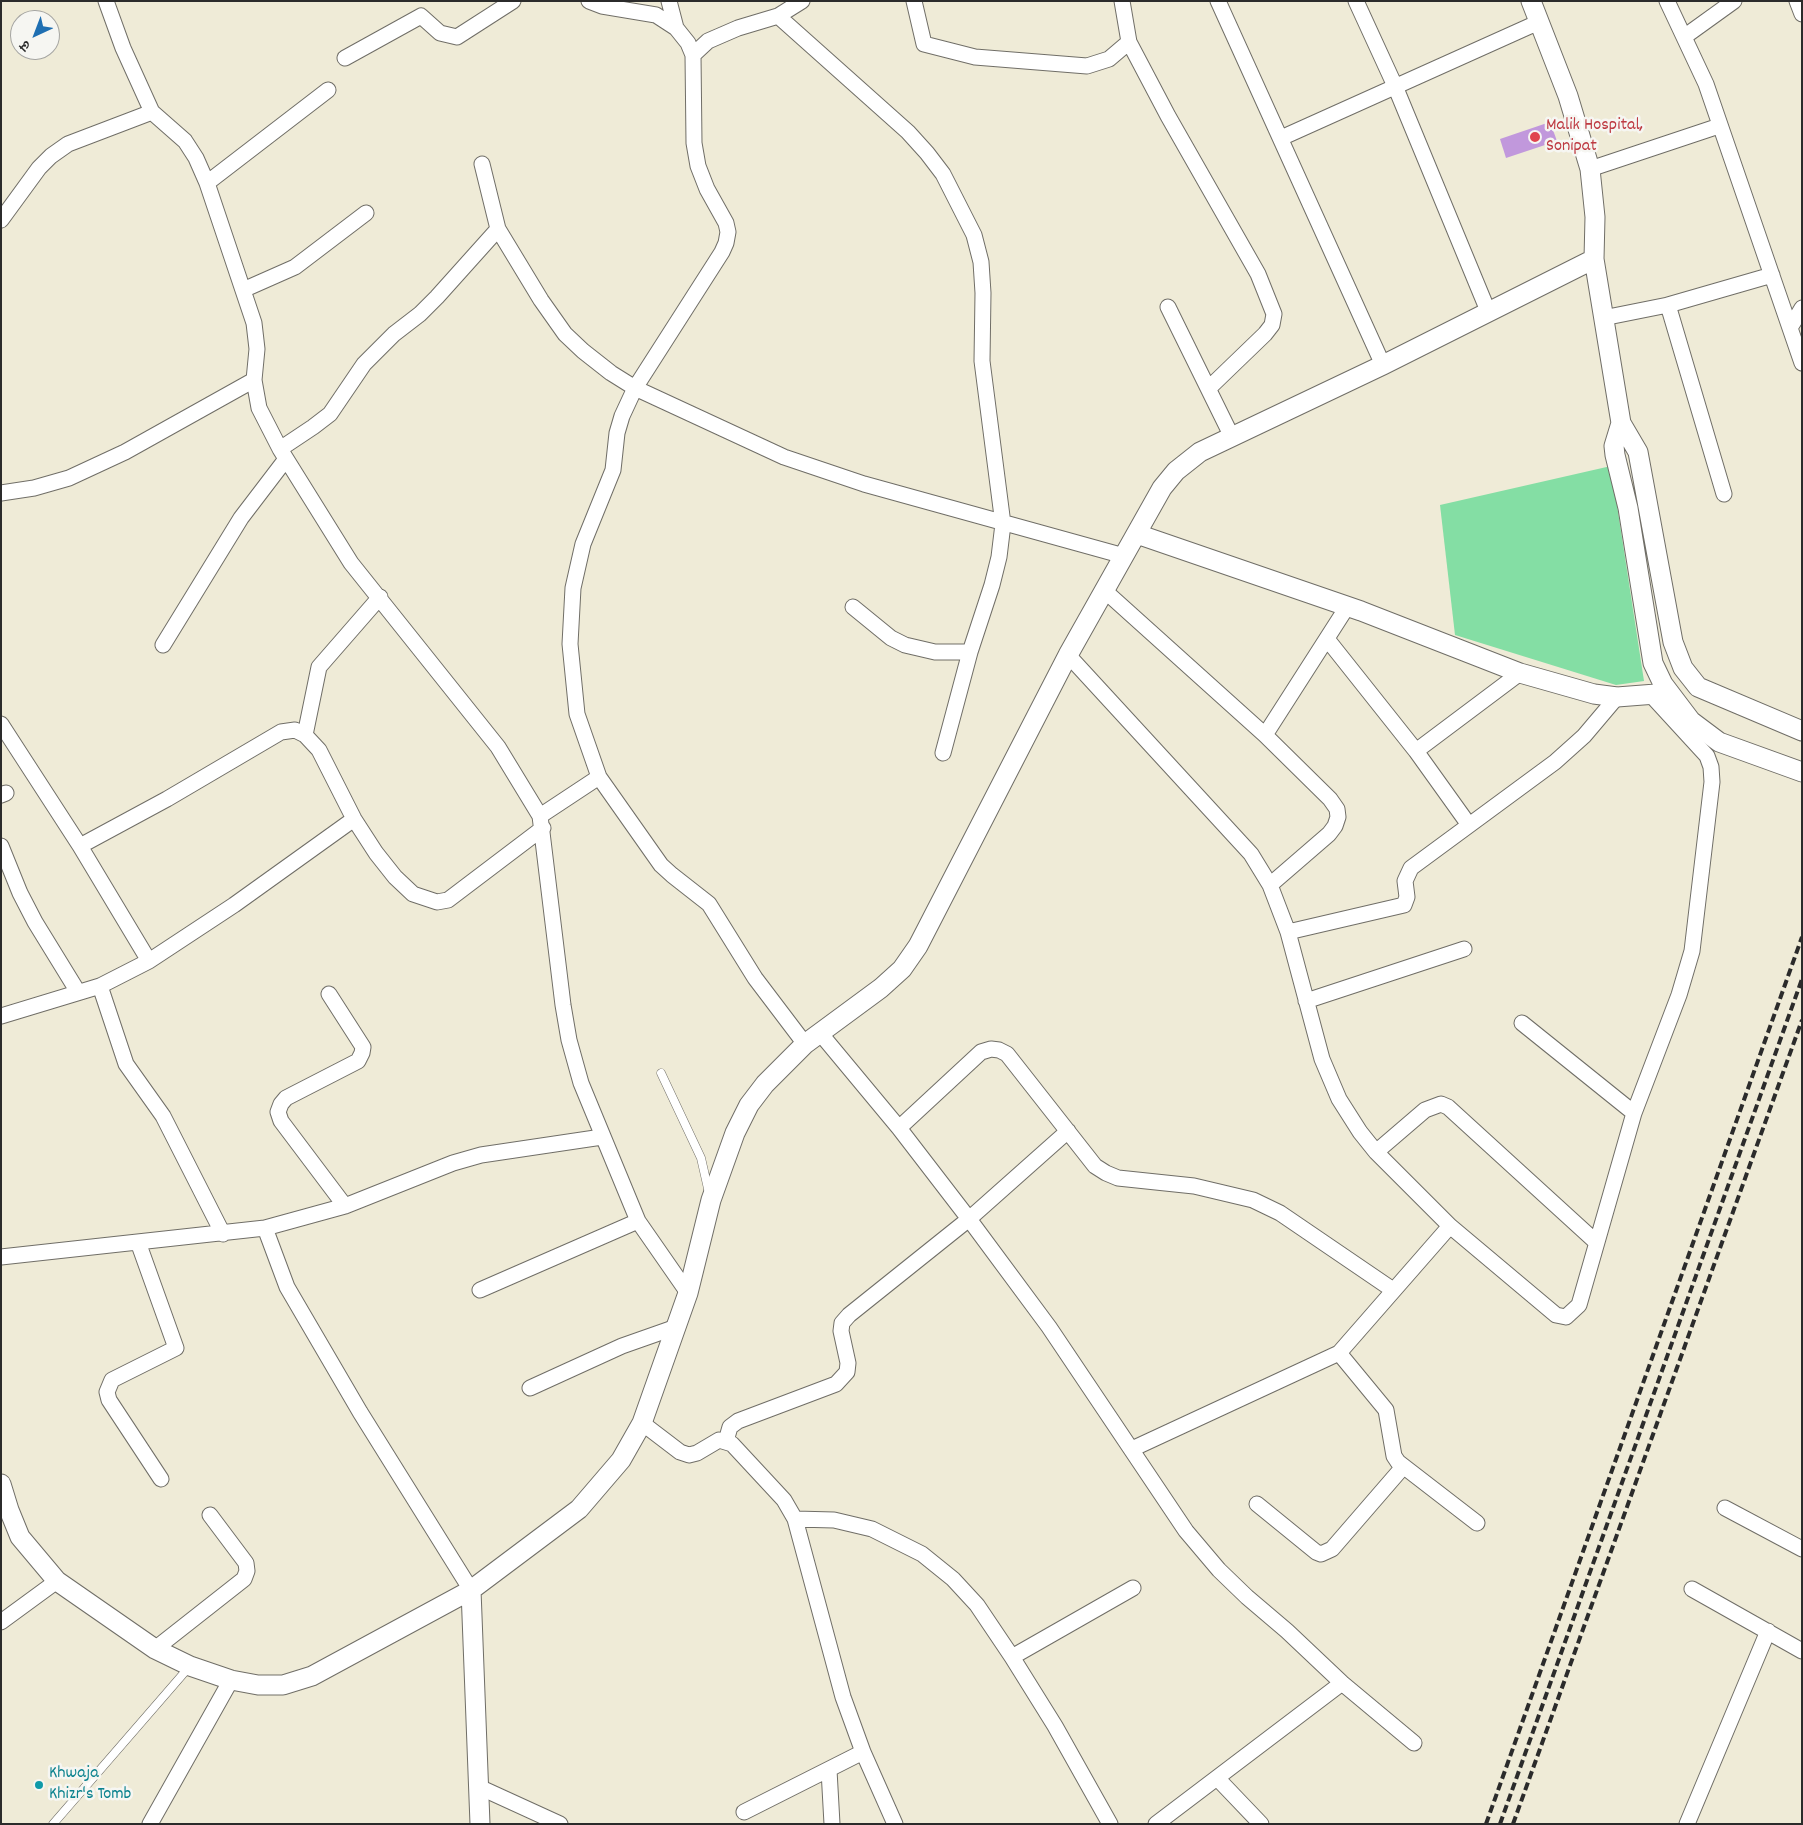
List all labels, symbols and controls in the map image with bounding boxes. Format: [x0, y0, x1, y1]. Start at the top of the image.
north arrow [10, 10, 60, 60]
text: उ [16, 35, 35, 55]
place label: Malik Hospital, Sonipat [1546, 116, 1643, 158]
marker: Malik Hospital, Sonipat [1528, 130, 1542, 144]
place label: Khwaja Khizr's Tomb [49, 1764, 131, 1806]
marker: Khwaja Khizr's Tomb [33, 1779, 45, 1791]

